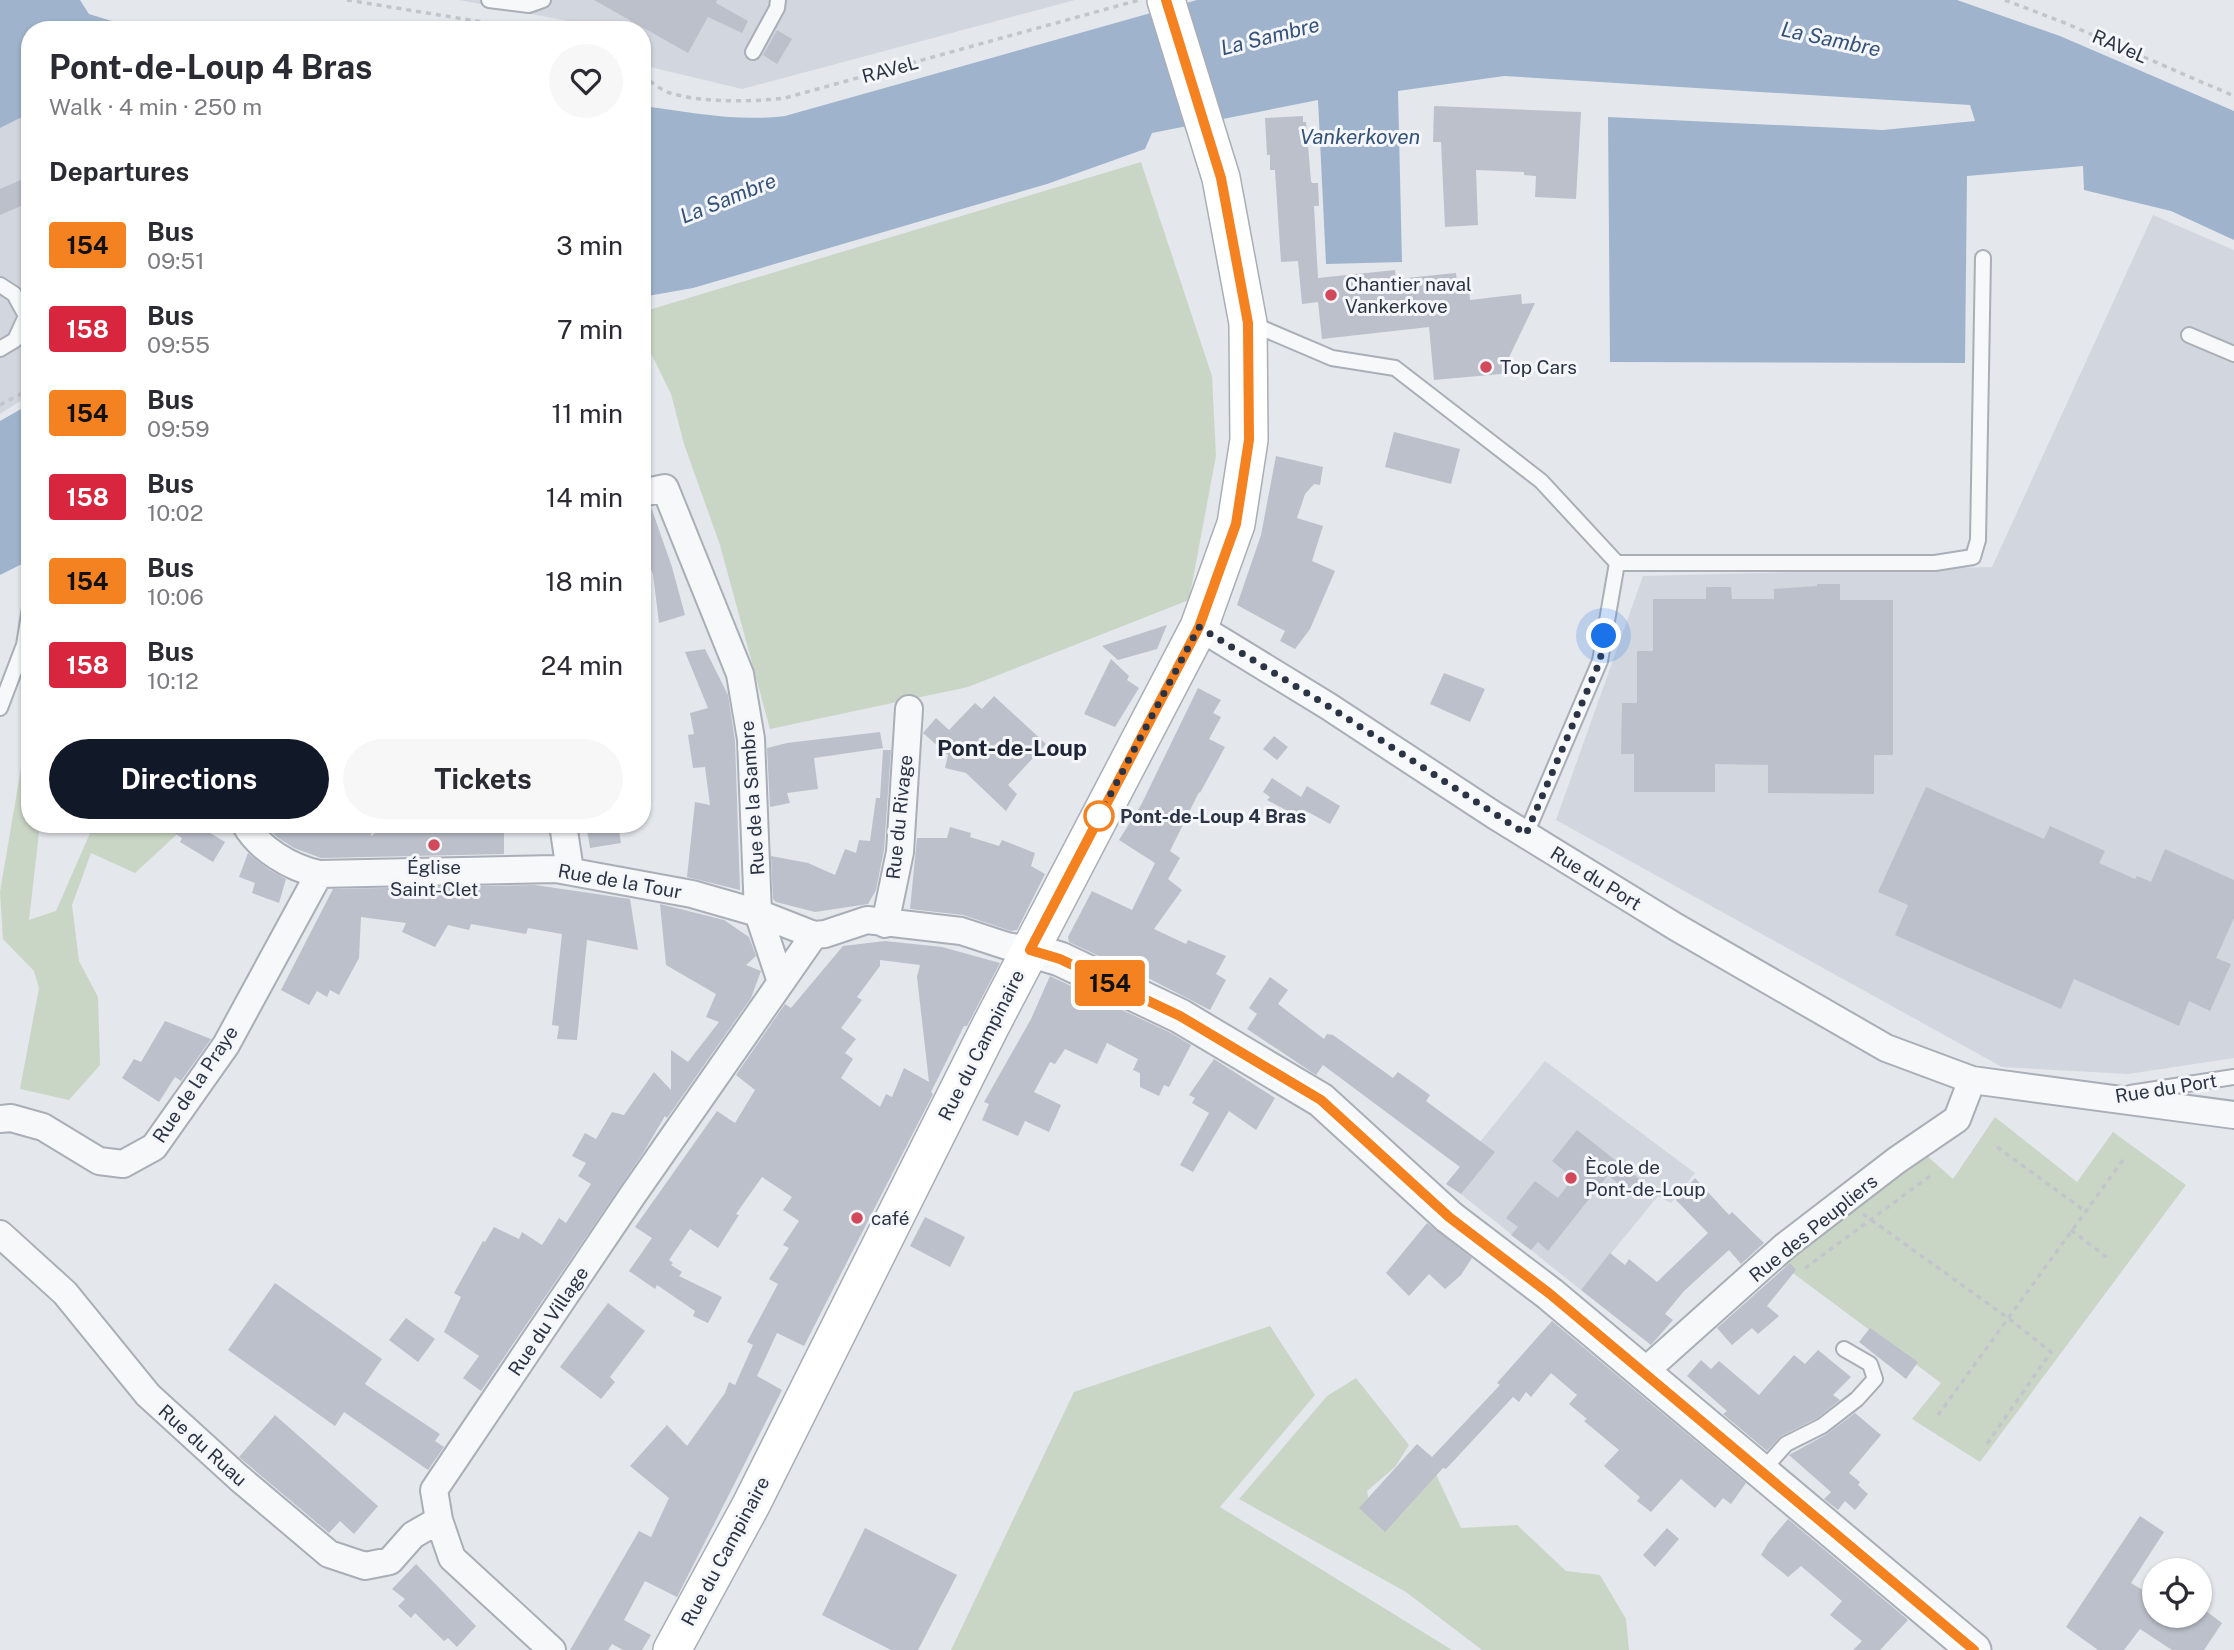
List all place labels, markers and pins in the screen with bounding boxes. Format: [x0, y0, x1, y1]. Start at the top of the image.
place label: Chantier naval Vankerkove [1345, 273, 1472, 317]
marker: Chantier naval Vankerkove [1323, 287, 1339, 303]
place label: Top Cars [1500, 356, 1577, 378]
marker: Top Cars [1478, 359, 1494, 375]
marker: Pont-de-Loup 4 Bras [1084, 801, 1114, 831]
place label: Pont-de-Loup 4 Bras [1120, 805, 1306, 827]
marker: Église Saint-Clet [426, 837, 442, 853]
place label: Église Saint-Clet [390, 856, 478, 900]
place label: Ècole de Pont-de-Loup [1585, 1156, 1706, 1200]
marker: Ècole de Pont-de-Loup [1563, 1170, 1579, 1186]
place label: café [871, 1207, 910, 1229]
marker: café [849, 1210, 865, 1226]

